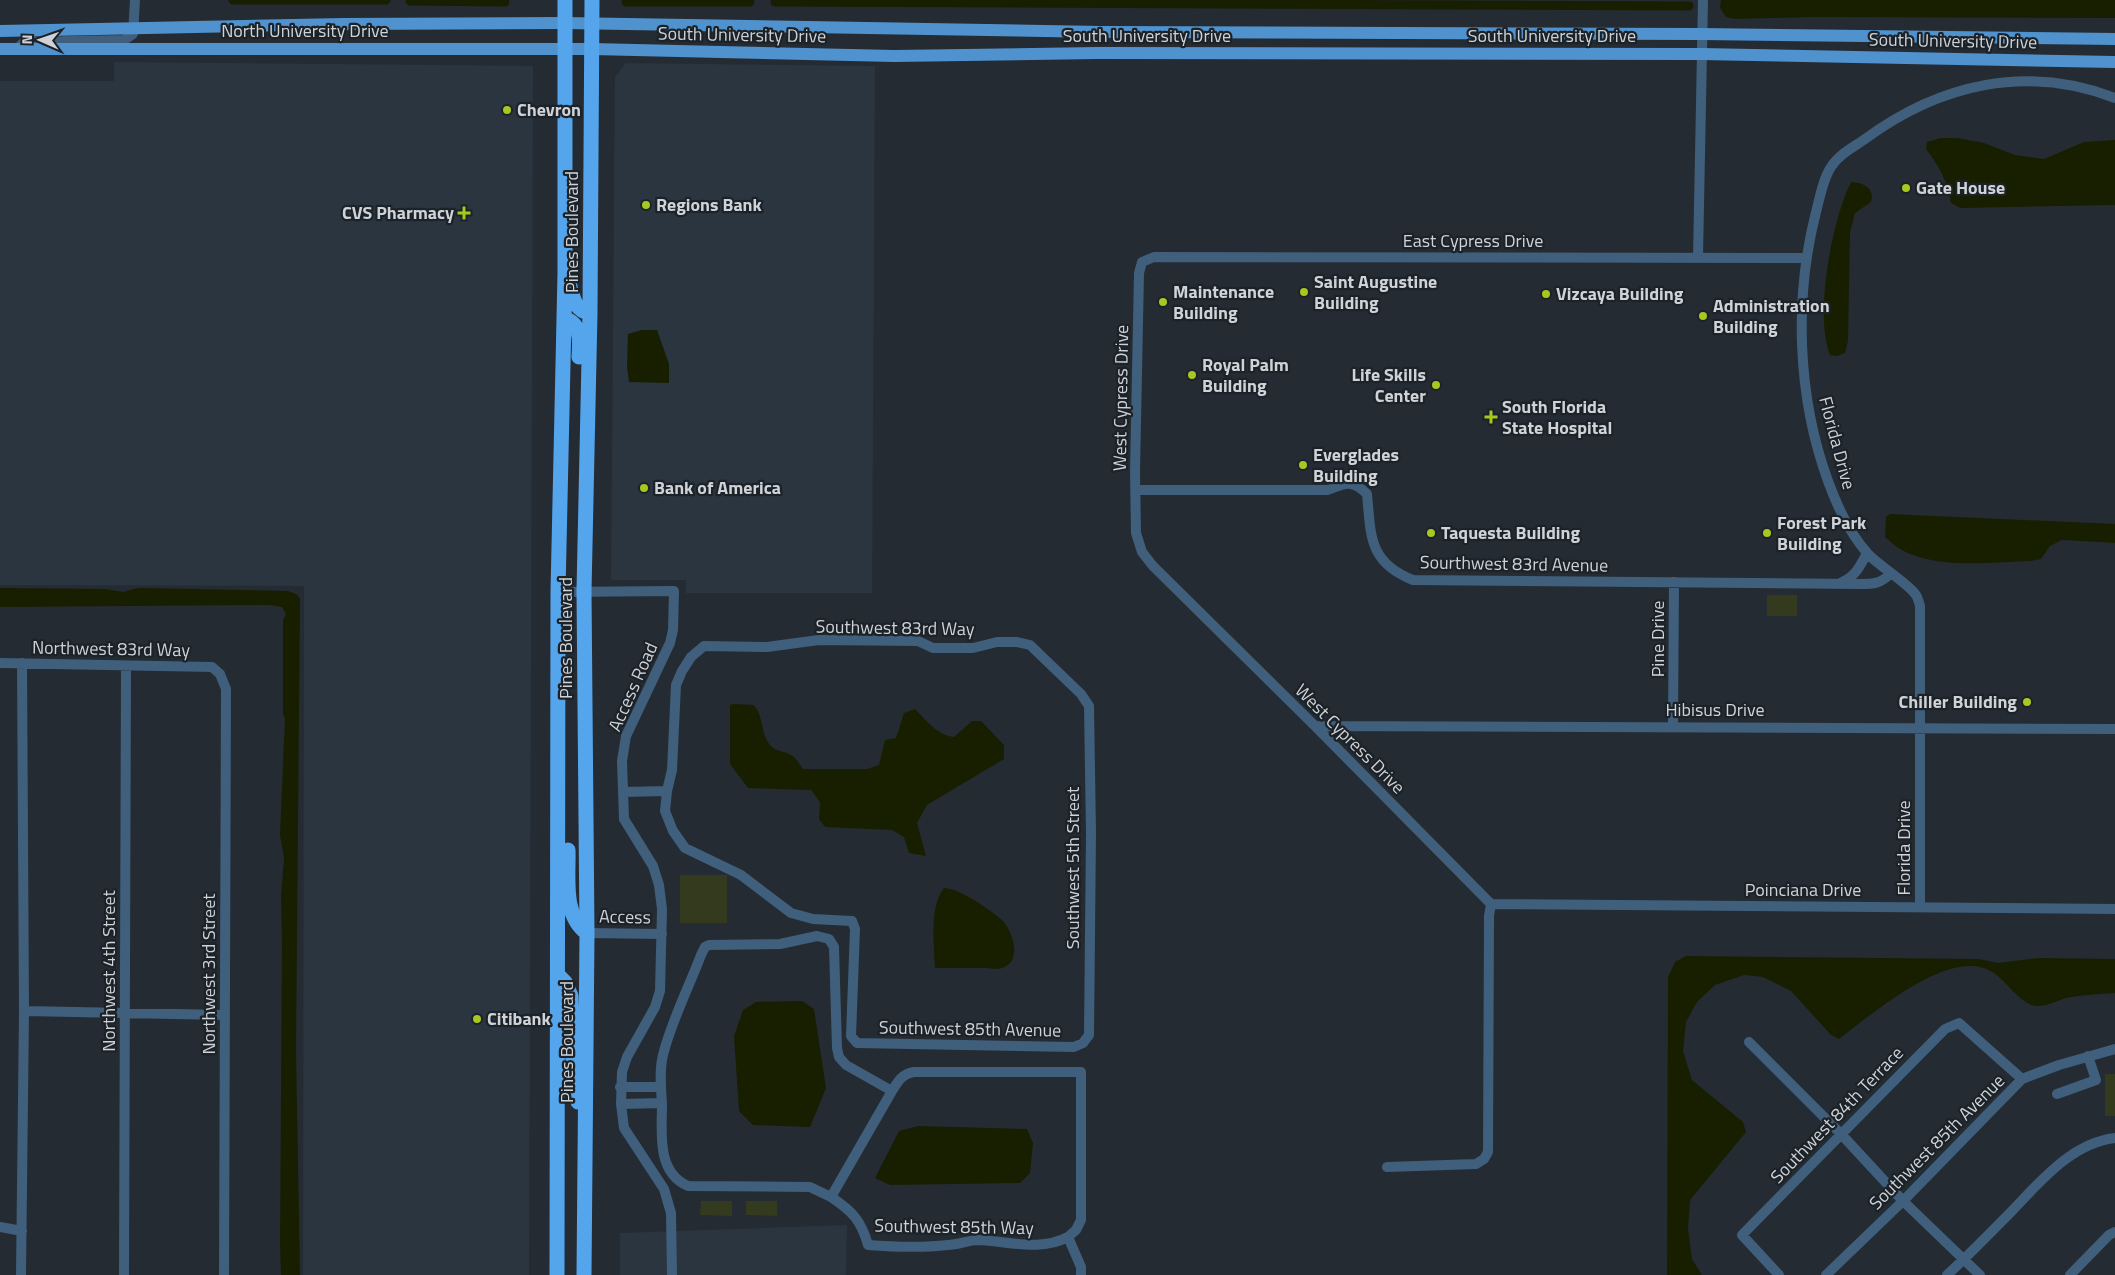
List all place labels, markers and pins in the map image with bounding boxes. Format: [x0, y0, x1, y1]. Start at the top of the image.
place label: Chevron [517, 96, 581, 123]
marker: Chevron [501, 104, 513, 116]
place label: Gate House [1916, 174, 2005, 201]
marker: Gate House [1900, 182, 1912, 194]
place label: Regions Bank [656, 191, 763, 218]
place label: CVS Pharmacy [342, 199, 454, 226]
marker: Regions Bank [640, 199, 652, 211]
marker: CVS Pharmacy [458, 207, 470, 219]
place label: Saint Augustine Building [1314, 268, 1437, 316]
place label: Maintenance Building [1173, 278, 1274, 326]
place label: Vizcaya Building [1556, 280, 1684, 307]
marker: Saint Augustine Building [1298, 286, 1310, 298]
marker: Vizcaya Building [1540, 288, 1552, 300]
place label: Administration Building [1713, 292, 1830, 340]
marker: Maintenance Building [1157, 296, 1169, 308]
marker: Administration Building [1697, 310, 1709, 322]
place label: Royal Palm Building [1202, 351, 1289, 399]
place label: Life Skills Center [1351, 361, 1426, 409]
marker: Royal Palm Building [1186, 369, 1198, 381]
marker: Life Skills Center [1430, 379, 1442, 391]
place label: South Florida State Hospital [1502, 393, 1612, 441]
marker: South Florida State Hospital [1484, 410, 1498, 424]
place label: Everglades Building [1313, 441, 1399, 489]
marker: Everglades Building [1297, 459, 1309, 471]
place label: Bank of America [654, 474, 781, 501]
marker: Bank of America [638, 482, 650, 494]
place label: Forest Park Building [1777, 509, 1867, 557]
place label: Taquesta Building [1441, 519, 1580, 546]
marker: Taquesta Building [1425, 527, 1437, 539]
marker: Forest Park Building [1761, 527, 1773, 539]
place label: Chiller Building [1899, 688, 2017, 715]
marker: Chiller Building [2021, 696, 2033, 708]
place label: Citibank [487, 1005, 552, 1032]
marker: Citibank [471, 1013, 483, 1025]

